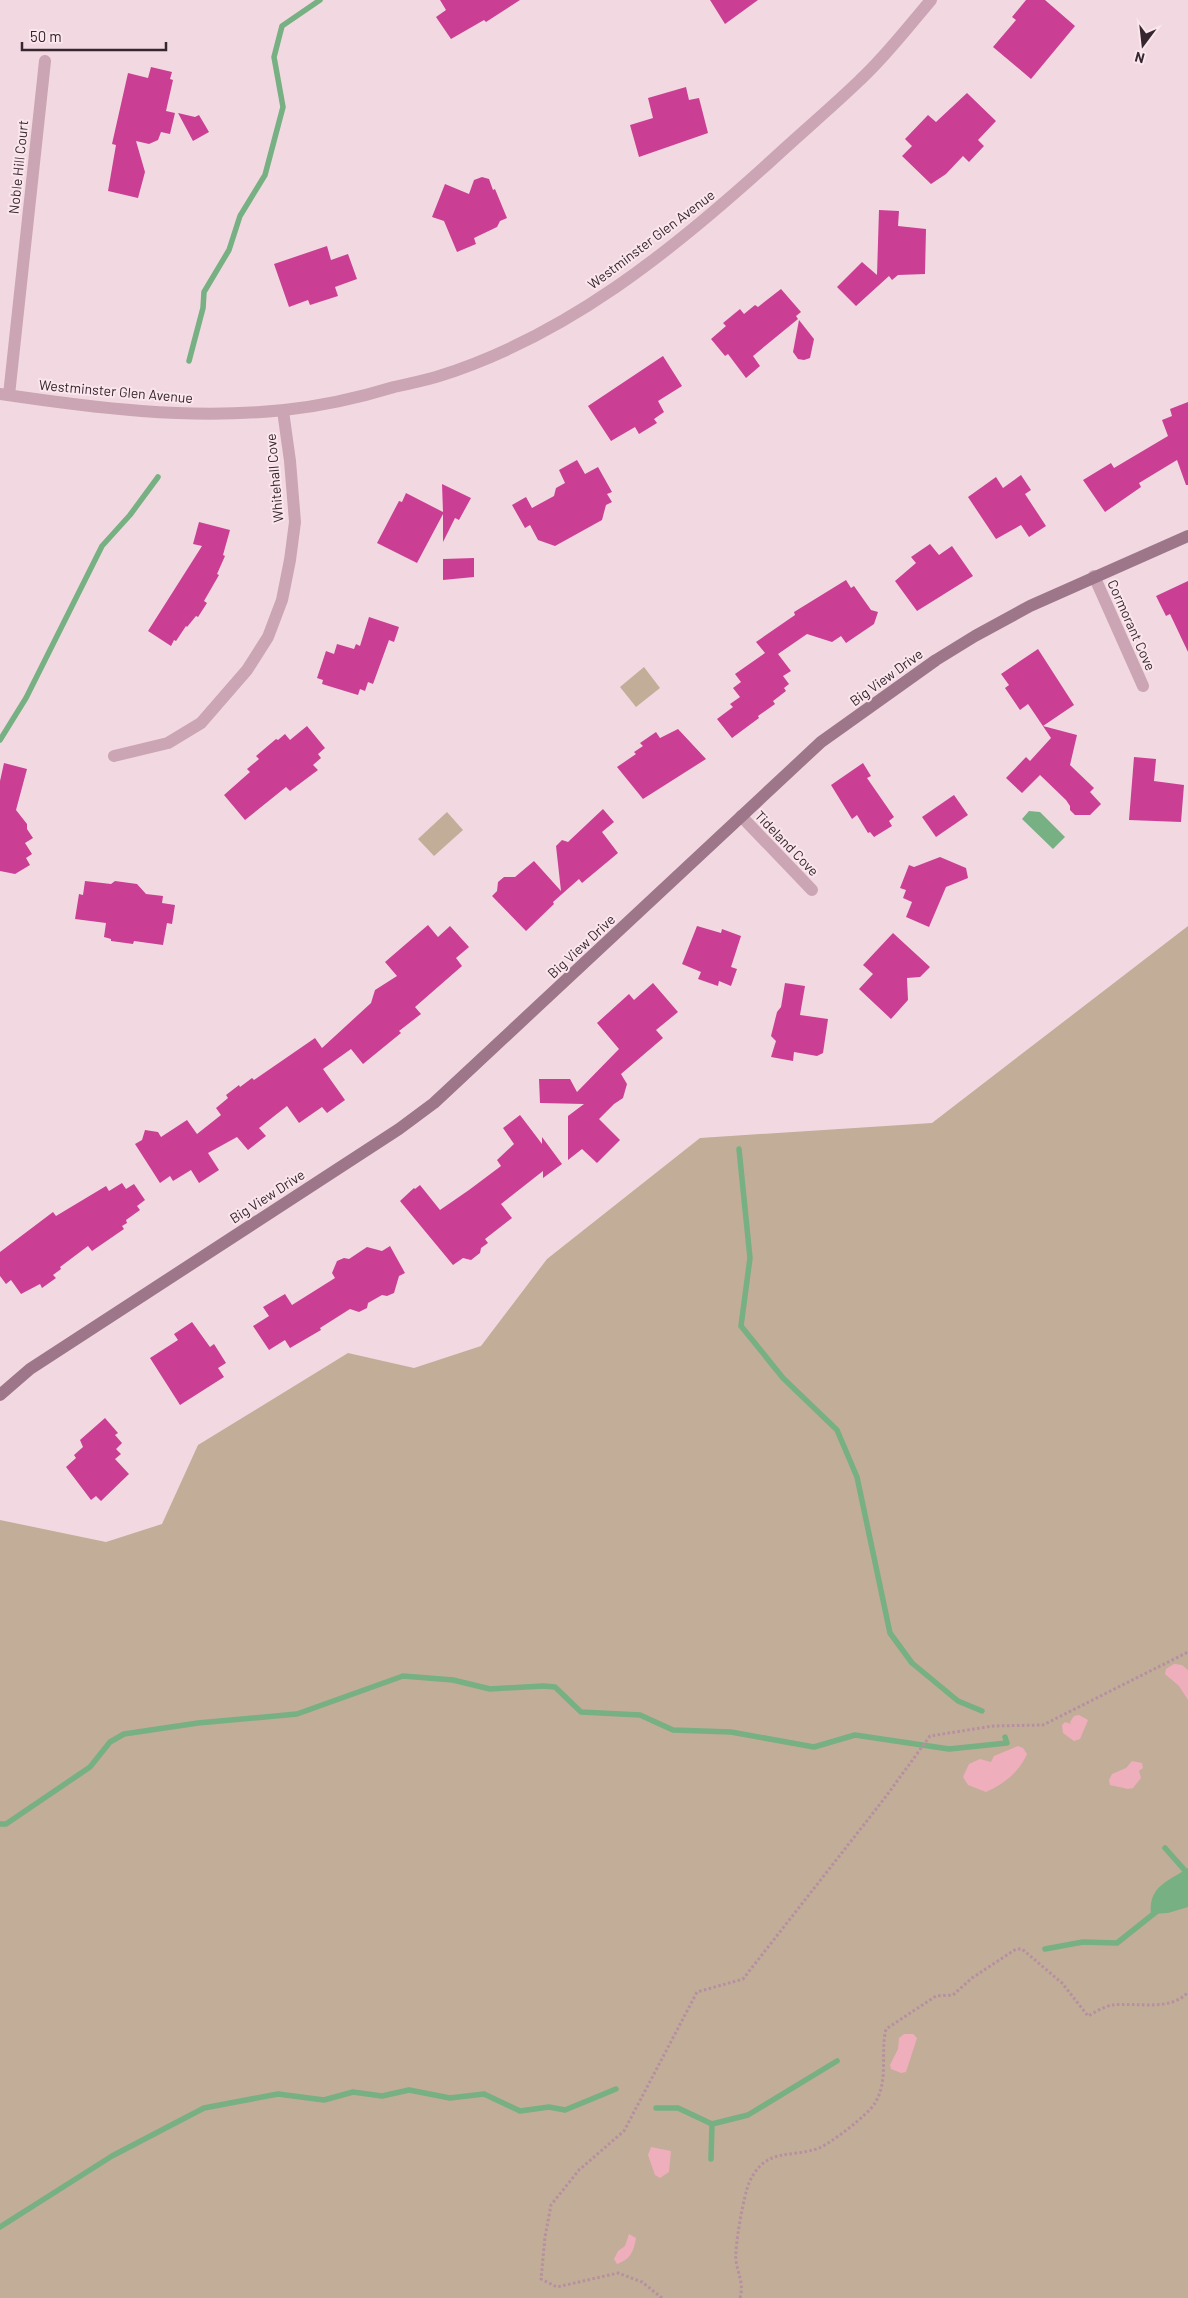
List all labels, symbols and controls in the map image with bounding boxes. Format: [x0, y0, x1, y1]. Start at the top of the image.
scale bar [22, 20, 166, 52]
north arrow [1118, 20, 1168, 70]
text: 50 m [30, 27, 62, 45]
text: N [1133, 49, 1146, 67]
street label: Noble Hill Court [5, 119, 31, 215]
street label: Westminster Glen Avenue [584, 186, 718, 292]
street label: Westminster Glen Avenue [38, 376, 194, 406]
street label: Whitehall Cove [262, 433, 286, 523]
street label: Cormorant Cove [1104, 577, 1160, 673]
street label: Big View Drive [846, 645, 926, 709]
street label: Tideland Cove [752, 807, 822, 879]
street label: Big View Drive [544, 911, 618, 981]
street label: Big View Drive [226, 1165, 308, 1227]

